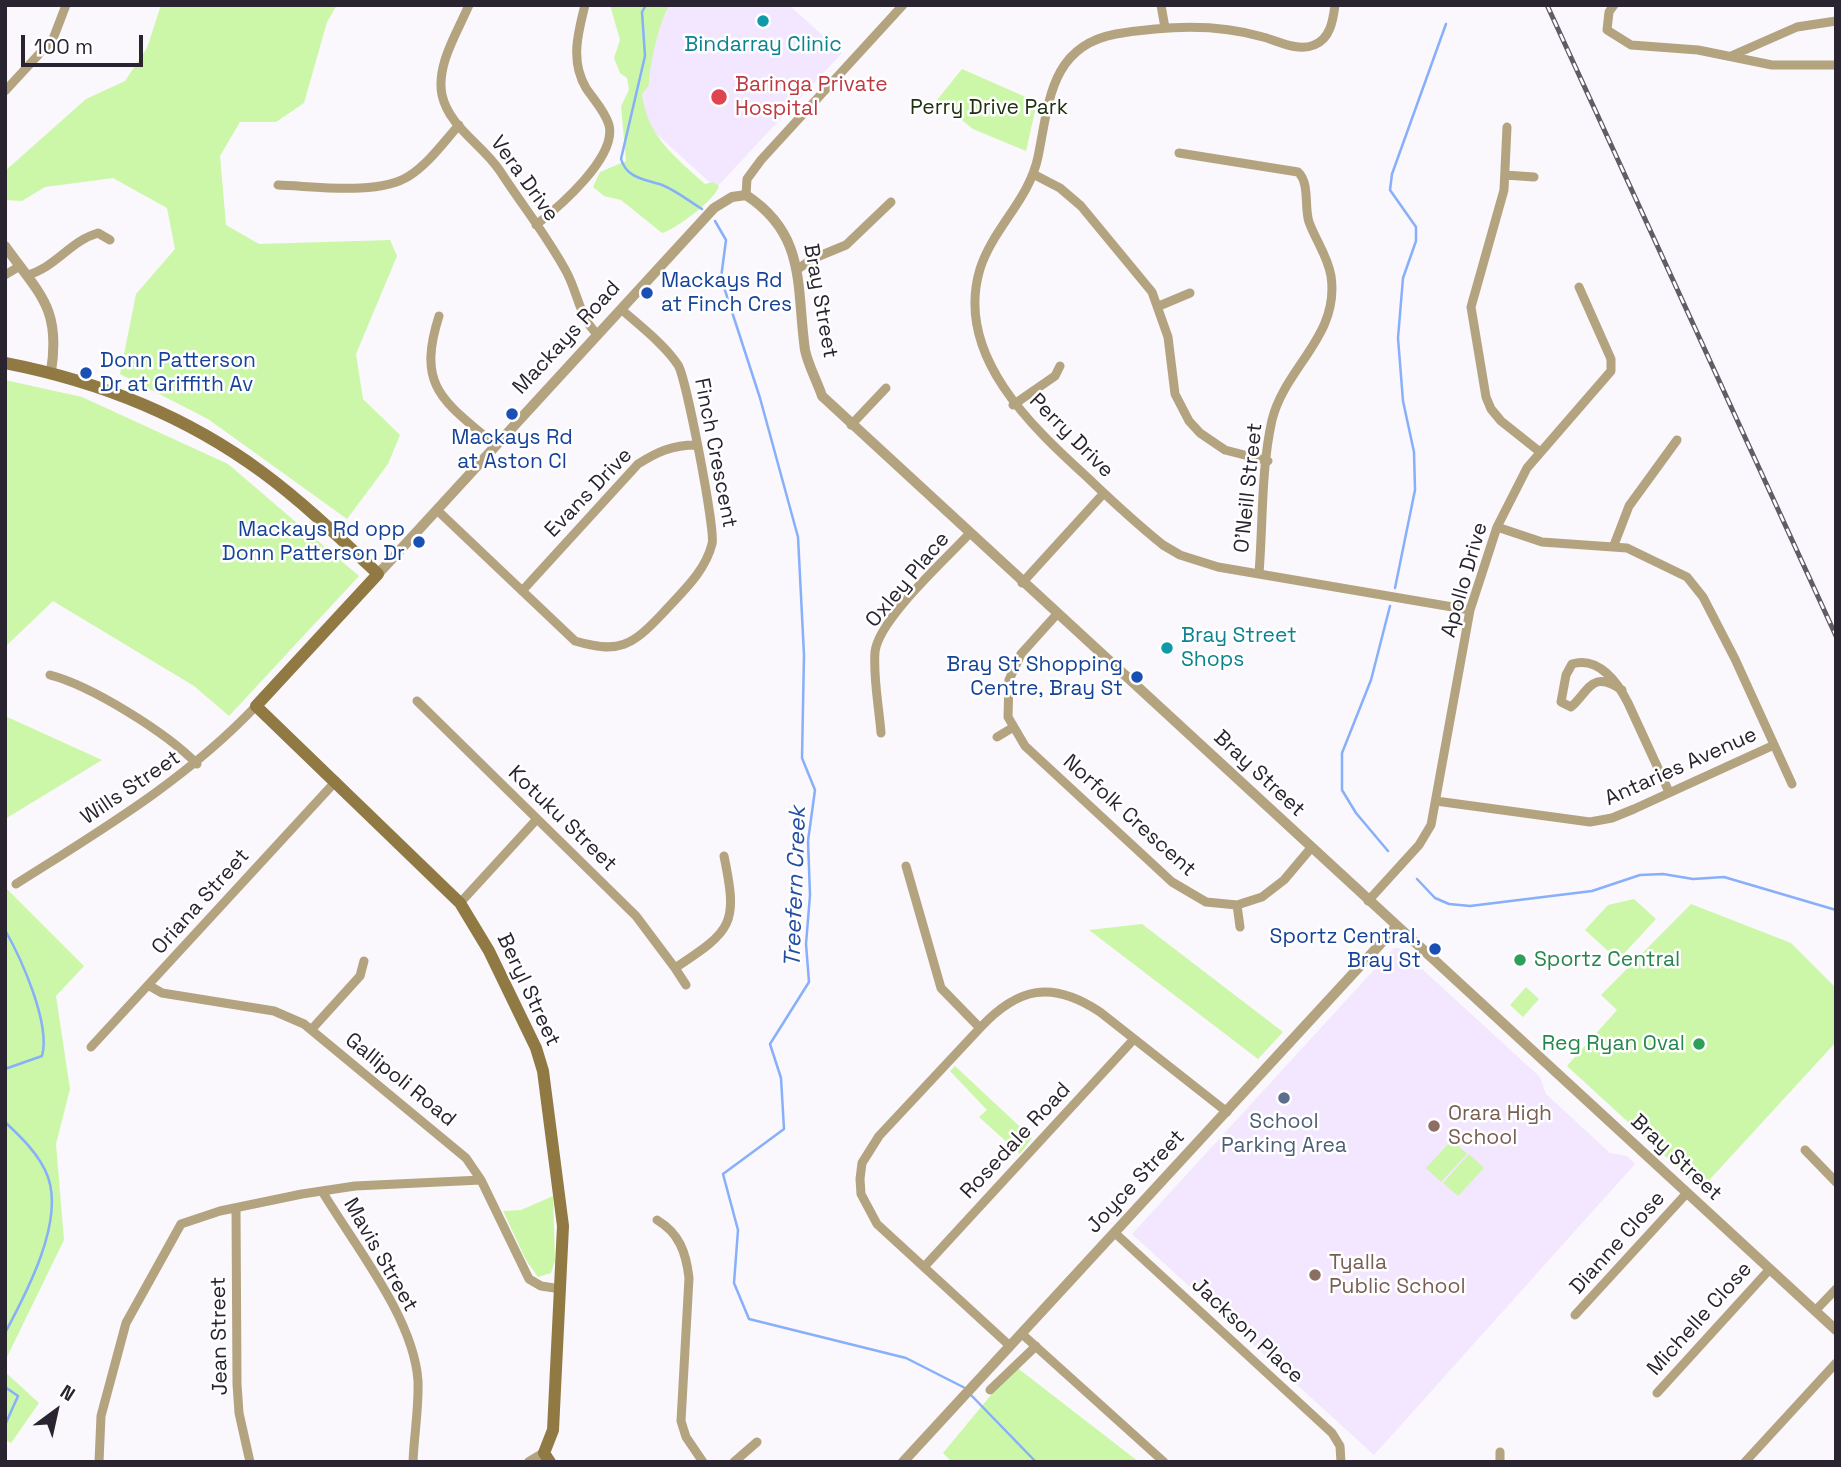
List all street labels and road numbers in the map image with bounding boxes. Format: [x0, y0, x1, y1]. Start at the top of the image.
street label: Vera Drive [484, 131, 564, 227]
street label: Bray Street [798, 242, 842, 360]
street label: Mackays Road [508, 276, 626, 400]
street label: Finch Crescent [688, 376, 742, 530]
street label: Perry Drive [1024, 389, 1118, 483]
street label: O'Neill Street [1230, 422, 1268, 554]
street label: Evans Drive [540, 443, 638, 543]
street label: Apollo Drive [1437, 519, 1493, 641]
street label: Oxley Place [861, 527, 955, 633]
street label: Antaries Avenue [1601, 722, 1761, 812]
street label: Bray Street [1208, 725, 1310, 823]
street label: Wills Street [77, 746, 185, 830]
street label: Norfolk Crescent [1057, 750, 1201, 882]
street label: Kotuku Street [502, 761, 622, 877]
street label: Oriana Street [147, 844, 255, 960]
street label: Beryl Street [491, 929, 565, 1051]
street label: Gallipoli Road [340, 1028, 460, 1132]
street label: Rosedale Road [956, 1078, 1076, 1204]
street label: Bray Street [1625, 1109, 1727, 1207]
street label: Joyce Street [1082, 1125, 1190, 1239]
street label: Dianne Close [1565, 1186, 1671, 1300]
street label: Mavis Street [337, 1194, 423, 1316]
street label: Michelle Close [1642, 1257, 1758, 1381]
street label: Jackson Place [1186, 1273, 1308, 1389]
street label: Jean Street [206, 1276, 234, 1396]

